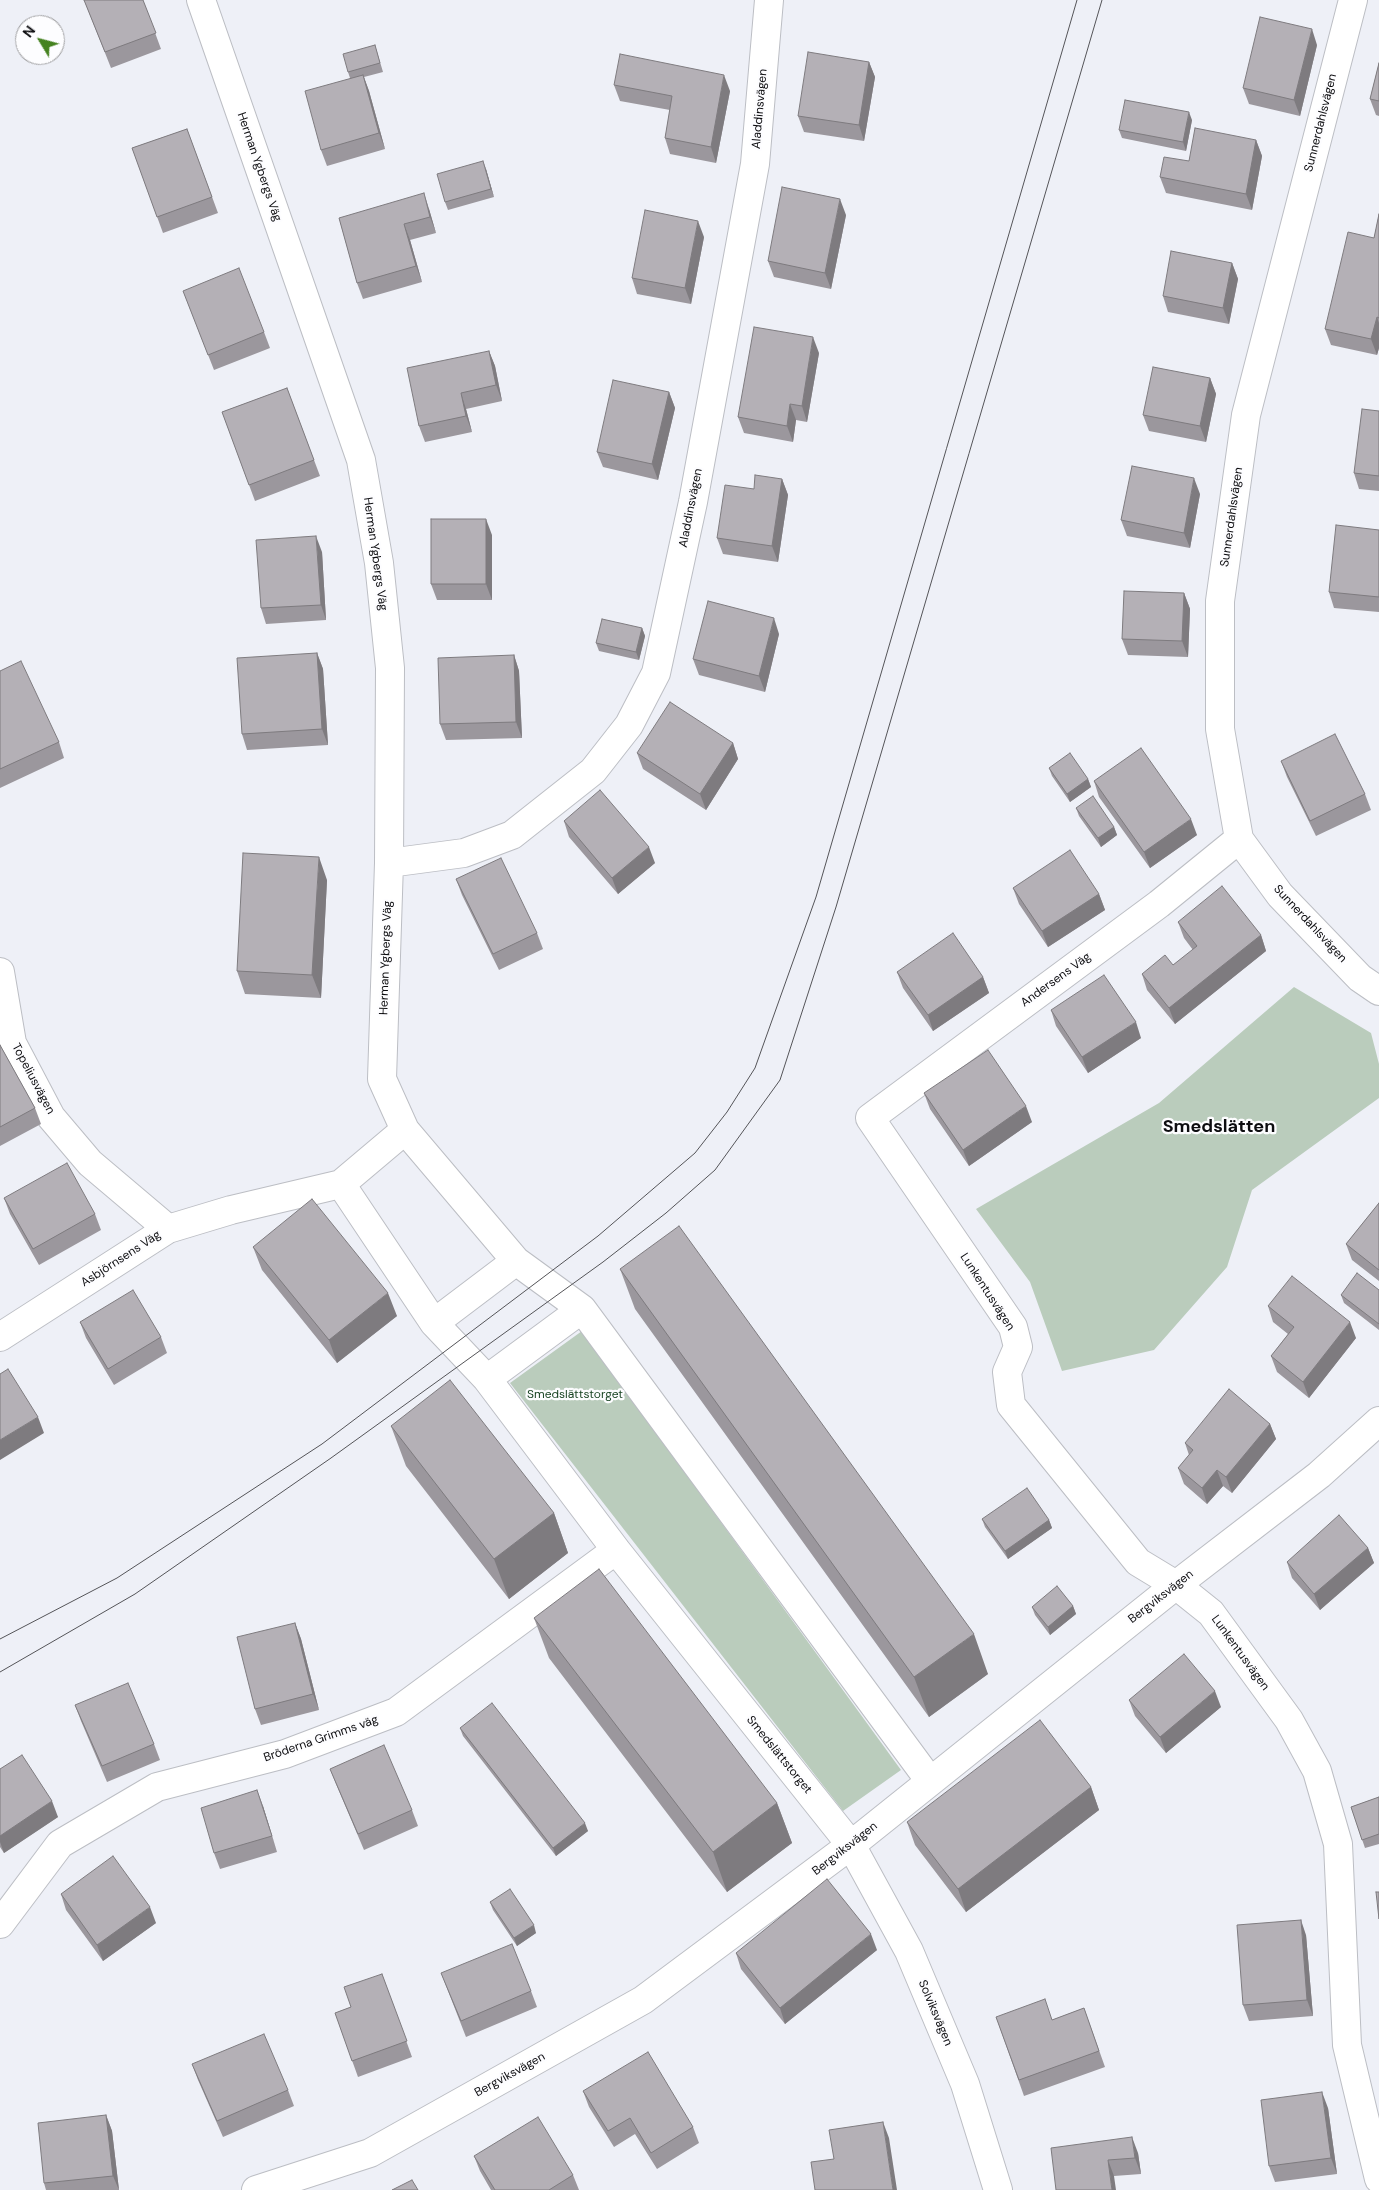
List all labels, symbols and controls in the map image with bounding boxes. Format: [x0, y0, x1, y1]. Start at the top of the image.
north arrow [15, 15, 65, 65]
text: N [19, 22, 39, 41]
street label: Aladdinsvägen [749, 68, 771, 150]
street label: Sunnerdahlsvägen [1302, 72, 1340, 174]
street label: Herman Ygbergs Väg [234, 111, 284, 223]
street label: Sunnerdahlsvägen [1218, 466, 1246, 568]
street label: Aladdinsvägen [676, 467, 706, 549]
street label: Herman Ygbergs Väg [360, 496, 390, 612]
street label: Sunnerdahlsvägen [1270, 882, 1350, 966]
street label: Herman Ygbergs Väg [377, 901, 395, 1015]
street label: Andersens Väg [1018, 950, 1094, 1010]
street label: Topeliusvägen [8, 1041, 58, 1117]
district label: Smedslätten [1163, 1116, 1275, 1138]
street label: Asbjörnsens Väg [78, 1228, 164, 1290]
street label: Lunkentusvägen [957, 1251, 1017, 1333]
park label: Smedslättstorget [527, 1388, 623, 1402]
street label: Bergviksvägen [1126, 1567, 1196, 1627]
street label: Lunkentusvägen [1208, 1613, 1272, 1693]
street label: Bröderna Grimms väg [262, 1713, 380, 1765]
street label: Smedslättstorget [743, 1713, 815, 1797]
street label: Bergviksvägen [810, 1819, 880, 1879]
street label: Solviksvägen [915, 1978, 955, 2048]
street label: Bergviksvägen [472, 2050, 548, 2100]

